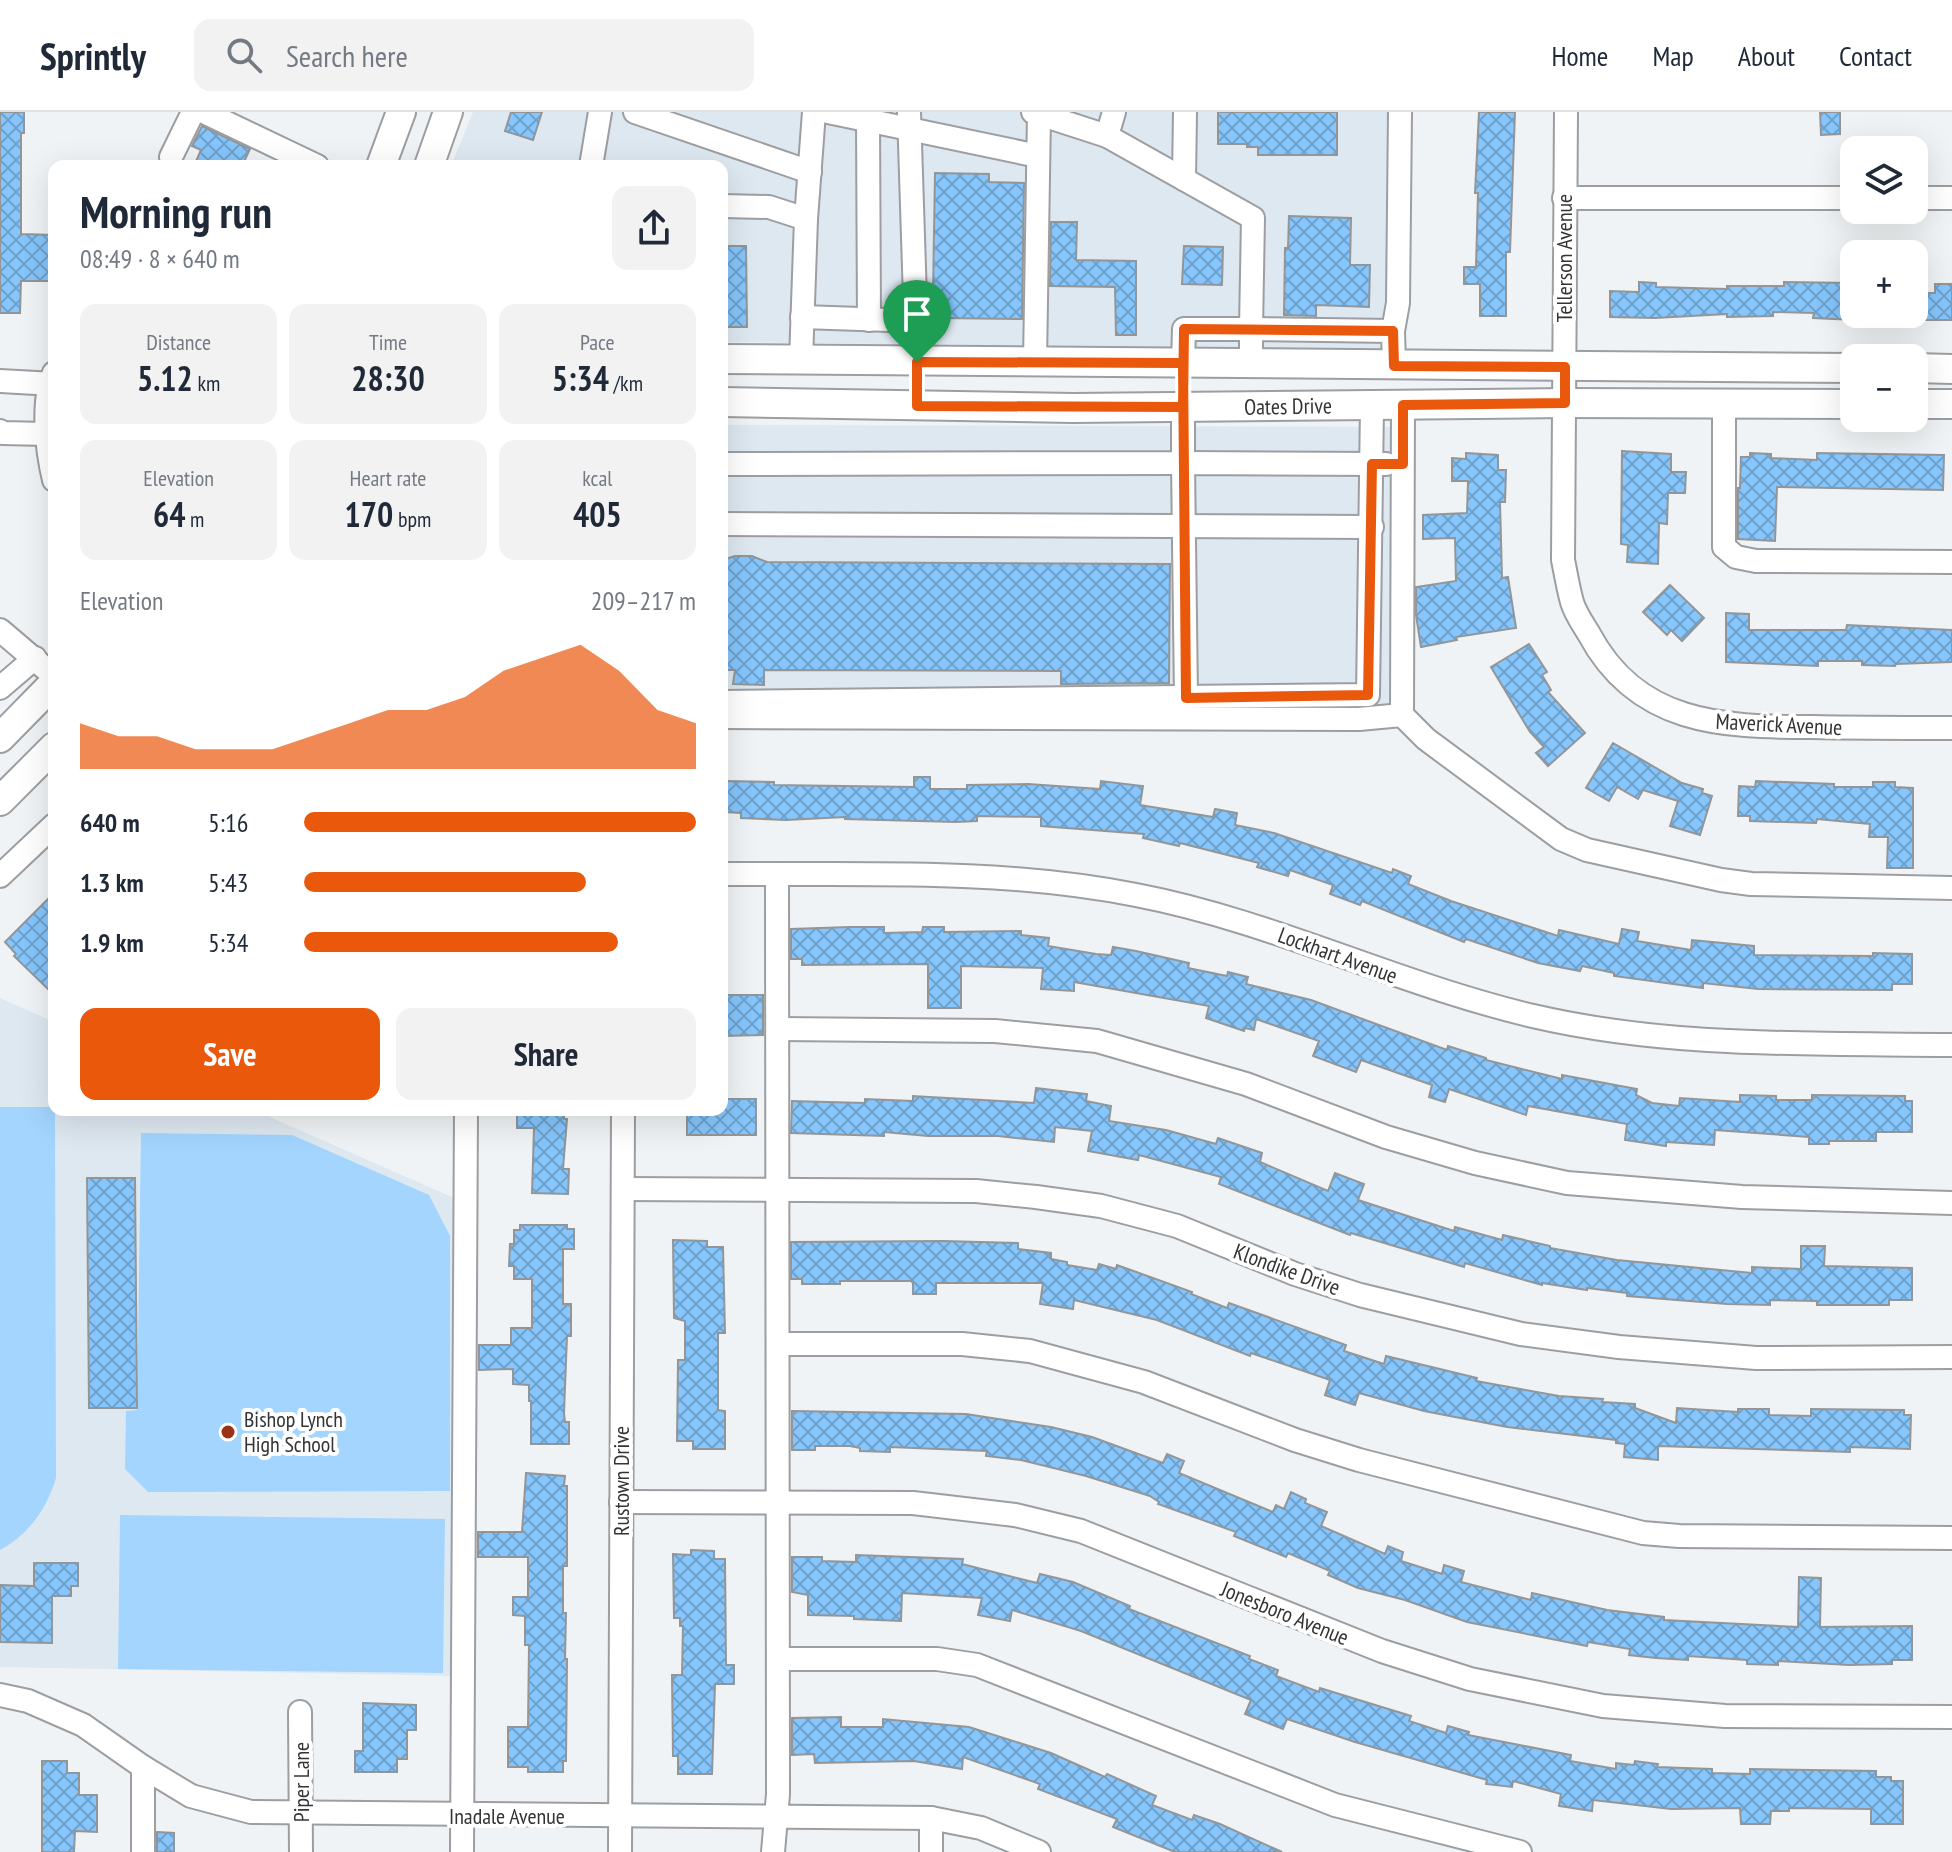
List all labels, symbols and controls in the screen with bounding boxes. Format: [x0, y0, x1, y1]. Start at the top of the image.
search box [194, 19, 754, 91]
text: Sprintly [40, 31, 146, 80]
icon: search [222, 33, 266, 77]
text: Search here [286, 36, 408, 75]
text: Home [1552, 37, 1608, 74]
text: Map [1652, 37, 1694, 74]
text: About [1738, 37, 1795, 74]
text: Contact [1839, 37, 1912, 74]
map controls [1840, 136, 1928, 432]
button: layers [1840, 136, 1928, 224]
text: Morning run [80, 183, 272, 240]
button: share [612, 186, 696, 270]
street label: Tellerson Avenue [1550, 194, 1578, 322]
button: + [1840, 240, 1928, 328]
text: 08:49 · 8 × 640 m [80, 242, 240, 275]
pin [883, 280, 951, 362]
icon: arrive [895, 292, 939, 336]
text: Distance [146, 328, 211, 356]
text: Time [369, 328, 407, 356]
text: Pace [580, 328, 615, 356]
button: − [1840, 344, 1928, 432]
text: 5.12 [137, 356, 193, 400]
text: 28:30 [351, 356, 425, 400]
text: 5:34 [552, 356, 609, 400]
text: km [193, 369, 220, 397]
text: /km [609, 369, 643, 397]
street label: Oates Drive [1244, 391, 1332, 421]
text: Elevation [143, 464, 214, 492]
text: Heart rate [350, 464, 426, 492]
text: kcal [582, 464, 612, 492]
text: 64 [153, 492, 185, 536]
text: 170 [345, 492, 393, 536]
text: 405 [573, 492, 622, 536]
text: m [185, 505, 204, 533]
text: bpm [393, 505, 431, 533]
text: Elevation [80, 584, 163, 617]
text: 209–217 m [591, 584, 696, 617]
street label: Maverick Avenue [1715, 707, 1843, 741]
text: 640 m [80, 806, 140, 839]
text: 5:16 [208, 806, 248, 839]
text: 1.3 km [80, 866, 144, 899]
text: 5:43 [208, 866, 248, 899]
street label: Lockhart Avenue [1275, 920, 1401, 990]
text: 1.9 km [80, 926, 144, 959]
text: 5:34 [208, 926, 248, 959]
button: Save [80, 1008, 380, 1100]
button: Share [396, 1008, 696, 1100]
street label: Klondike Drive [1230, 1237, 1344, 1301]
place label: Bishop Lynch High School [244, 1405, 343, 1458]
marker: Bishop Lynch High School [219, 1423, 237, 1441]
street label: Rustown Drive [607, 1426, 635, 1536]
street label: Jonesboro Avenue [1216, 1574, 1353, 1651]
street label: Piper Lane [287, 1742, 315, 1822]
street label: Inadale Avenue [449, 1802, 565, 1830]

